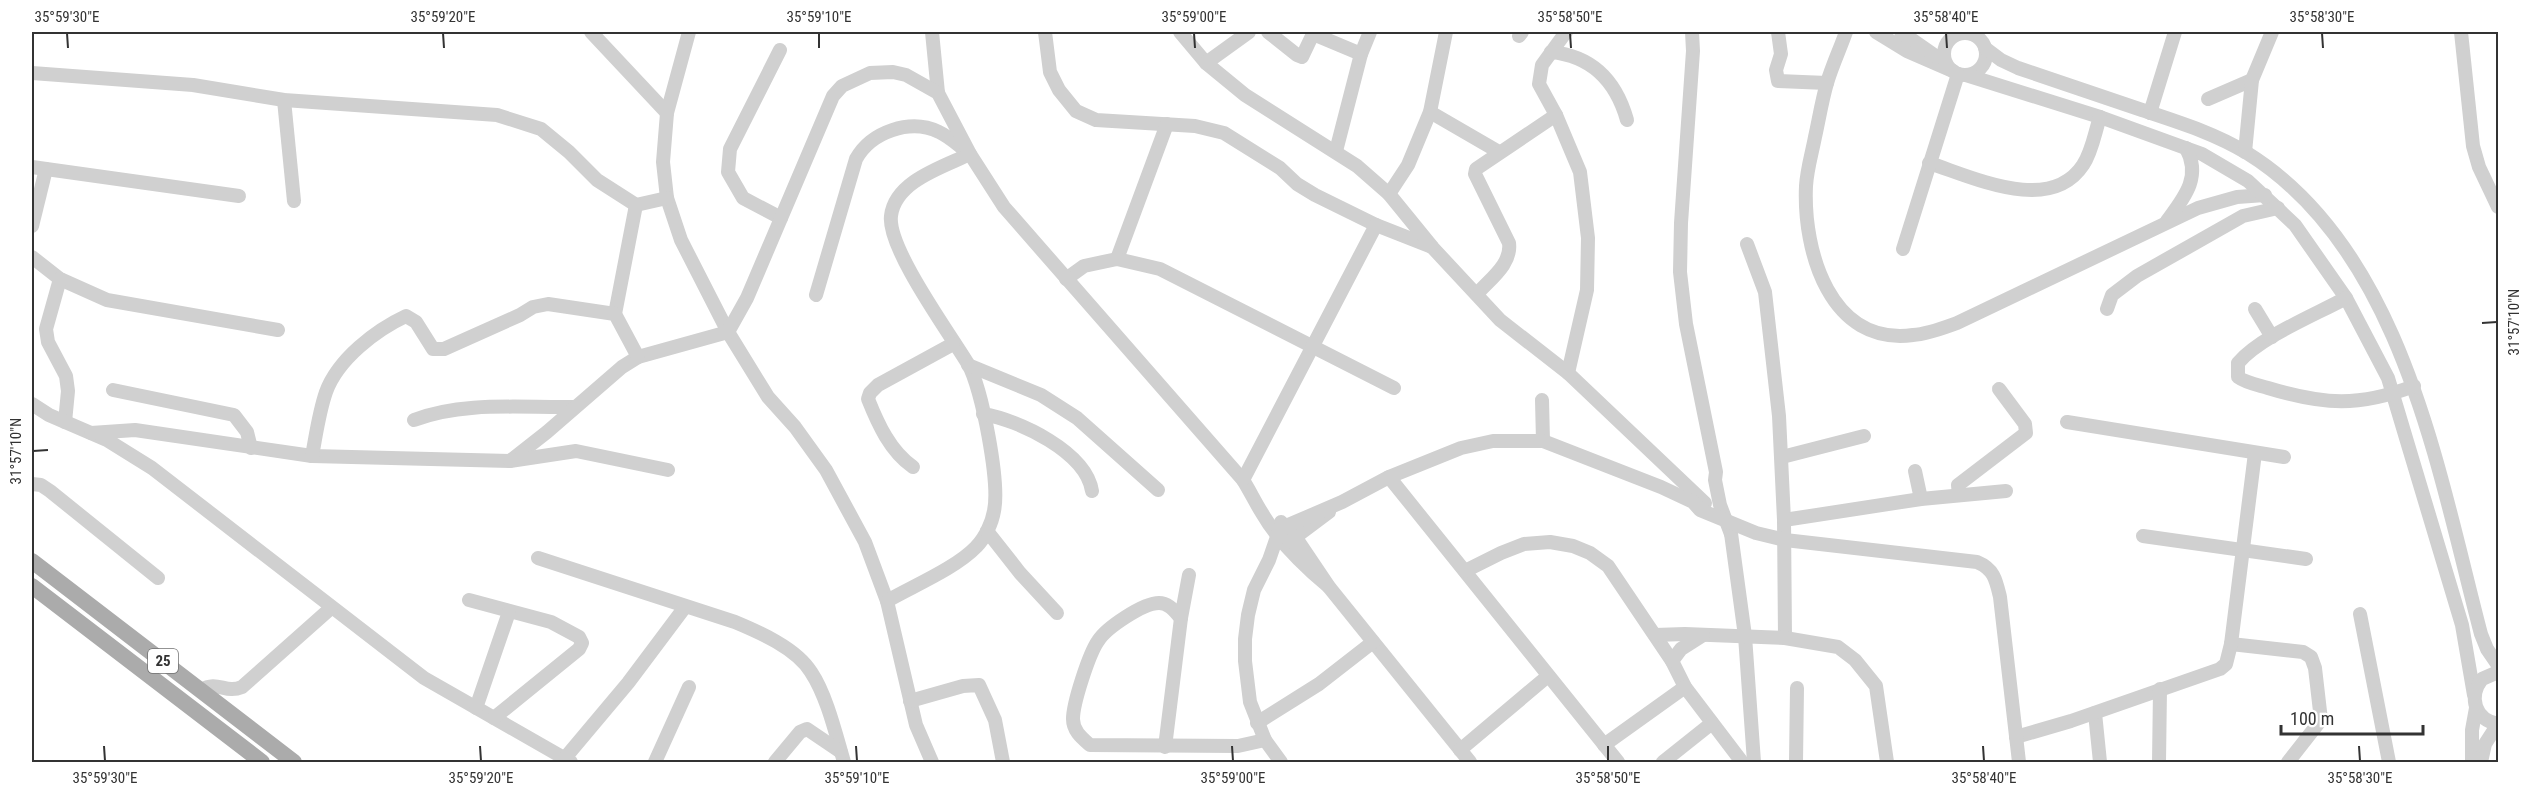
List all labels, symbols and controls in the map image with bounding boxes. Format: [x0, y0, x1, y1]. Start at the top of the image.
text: 35°59'30"E [35, 8, 99, 26]
text: 35°59'20"E [411, 8, 475, 26]
text: 35°59'10"E [787, 8, 851, 26]
text: 35°59'00"E [1162, 8, 1226, 26]
text: 35°58'50"E [1538, 8, 1602, 26]
text: 35°58'40"E [1914, 8, 1978, 26]
text: 35°58'30"E [2290, 8, 2354, 26]
text: 31°57'10"N [2505, 289, 2523, 355]
text: 31°57'10"N [7, 418, 25, 484]
road number: 25 [148, 649, 178, 673]
scale bar [2281, 698, 2424, 736]
text: 100 m [2290, 708, 2334, 729]
text: 35°59'30"E [73, 769, 137, 787]
text: 35°59'20"E [449, 769, 513, 787]
text: 35°59'10"E [825, 769, 889, 787]
text: 35°59'00"E [1201, 769, 1265, 787]
text: 35°58'50"E [1576, 769, 1640, 787]
text: 35°58'40"E [1952, 769, 2016, 787]
text: 35°58'30"E [2328, 769, 2392, 787]

